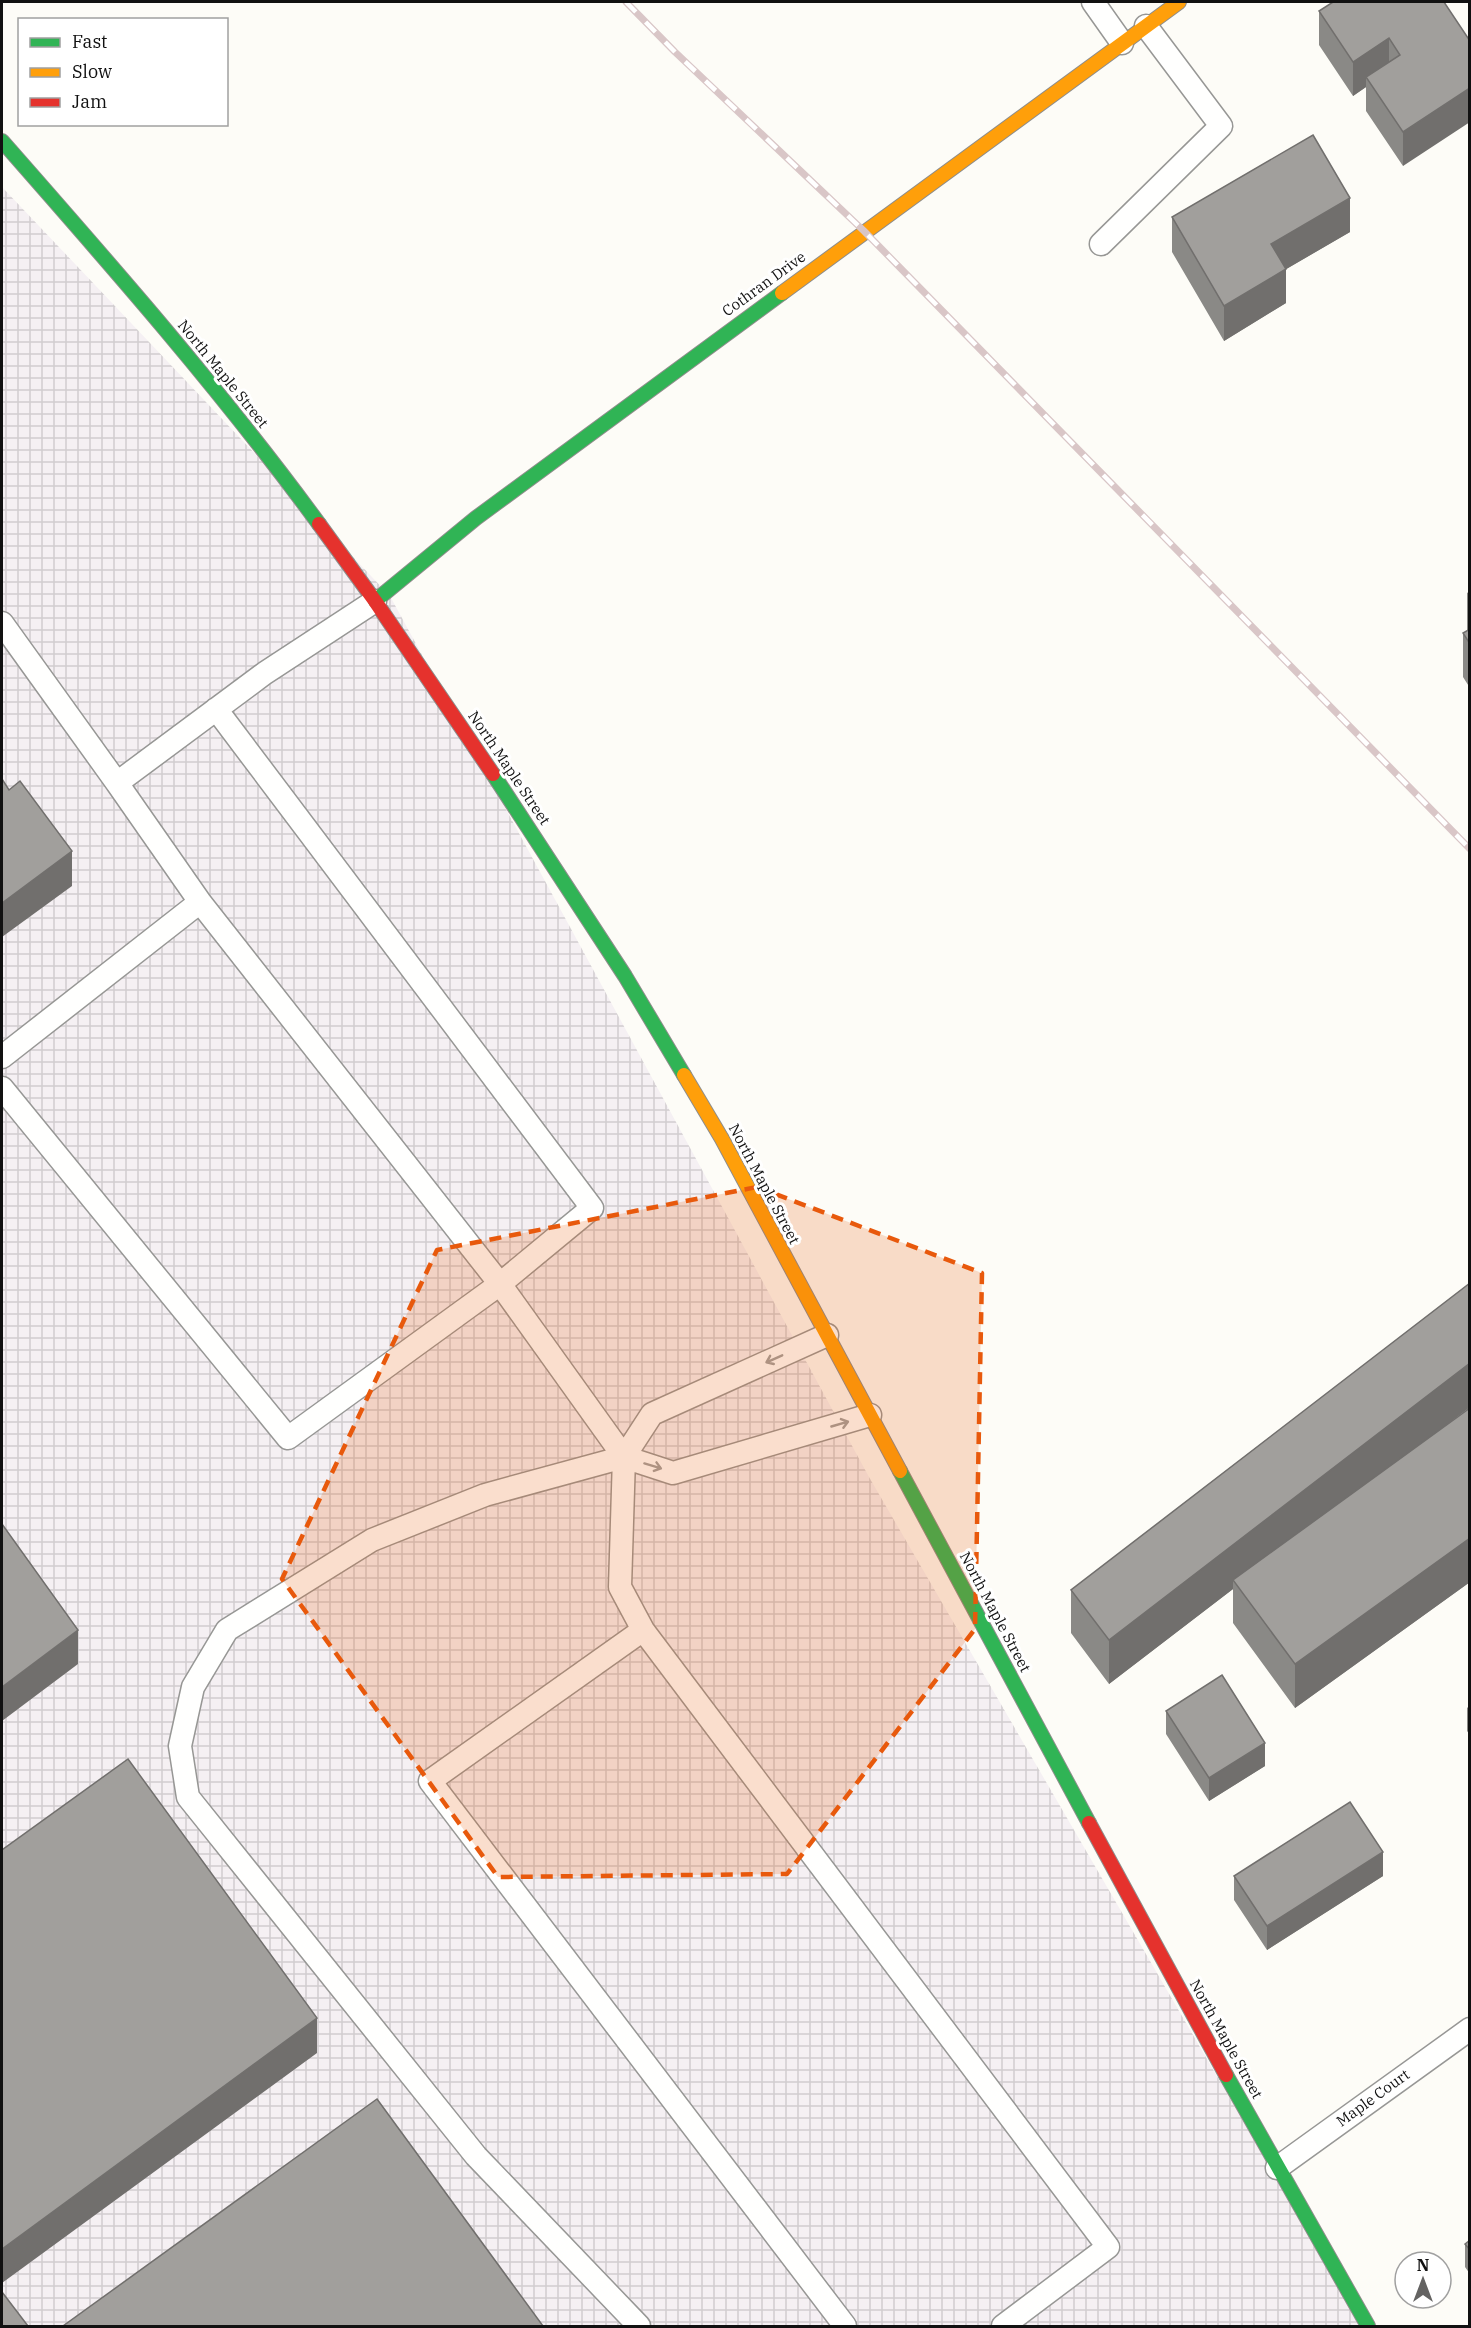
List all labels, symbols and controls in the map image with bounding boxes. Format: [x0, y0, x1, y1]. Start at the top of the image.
legend [18, 18, 228, 126]
text: Fast [72, 30, 107, 53]
text: Slow [72, 60, 112, 83]
text: Jam [72, 90, 107, 113]
street label: Cothran Drive [718, 247, 809, 320]
street label: North Maple Street [174, 316, 273, 432]
street label: North Maple Street [464, 707, 555, 828]
street label: North Maple Street [725, 1120, 804, 1247]
one-way arrow [765, 1353, 783, 1365]
one-way arrow [830, 1418, 849, 1429]
one-way arrow [643, 1462, 662, 1473]
street label: North Maple Street [956, 1548, 1035, 1675]
street label: North Maple Street [1186, 1976, 1267, 2102]
street label: Maple Court [1332, 2065, 1413, 2131]
north arrow [1393, 2250, 1453, 2310]
text: N [1417, 2255, 1429, 2275]

